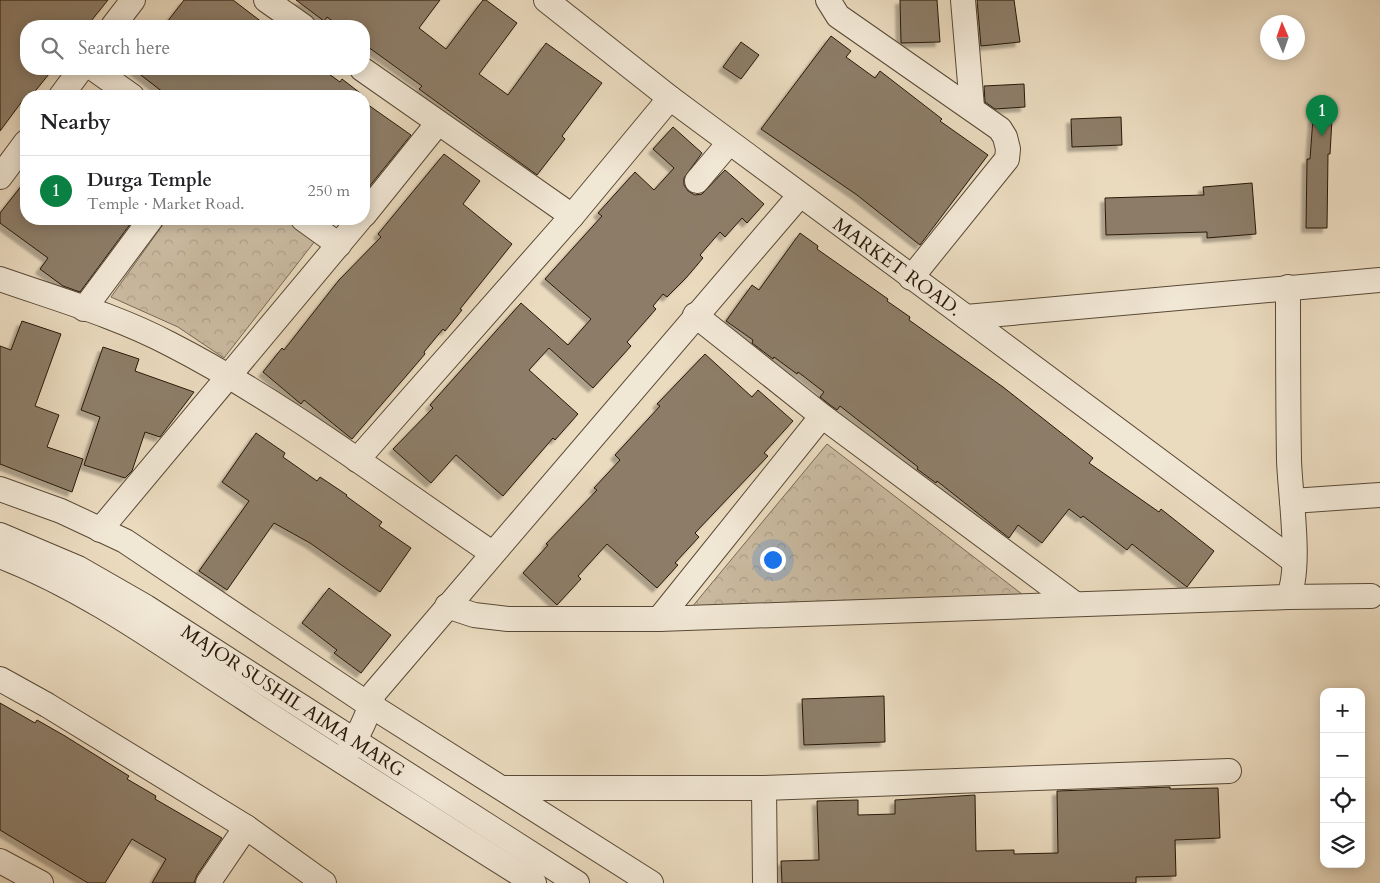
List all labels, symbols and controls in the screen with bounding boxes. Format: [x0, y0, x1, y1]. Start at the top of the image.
north arrow [1260, 15, 1305, 60]
search box [20, 20, 370, 75]
icon: search [38, 34, 66, 62]
text: Search here [78, 35, 170, 61]
pin: 1 [1306, 95, 1338, 136]
text: Nearby [40, 108, 111, 137]
text: Durga Temple [87, 167, 212, 193]
text: 1 [52, 180, 60, 202]
text: 250 m [308, 180, 350, 202]
text: Temple · Market Road. [87, 193, 244, 215]
street label: MARKET ROAD. [828, 212, 966, 322]
your location [760, 547, 786, 573]
street label: MAJOR SUSHIL AIMA MARG [176, 619, 410, 783]
map controls [1320, 688, 1365, 868]
button: + [1320, 688, 1365, 733]
button: − [1320, 733, 1365, 778]
button: locate [1320, 778, 1365, 823]
button: layers [1320, 823, 1365, 868]

